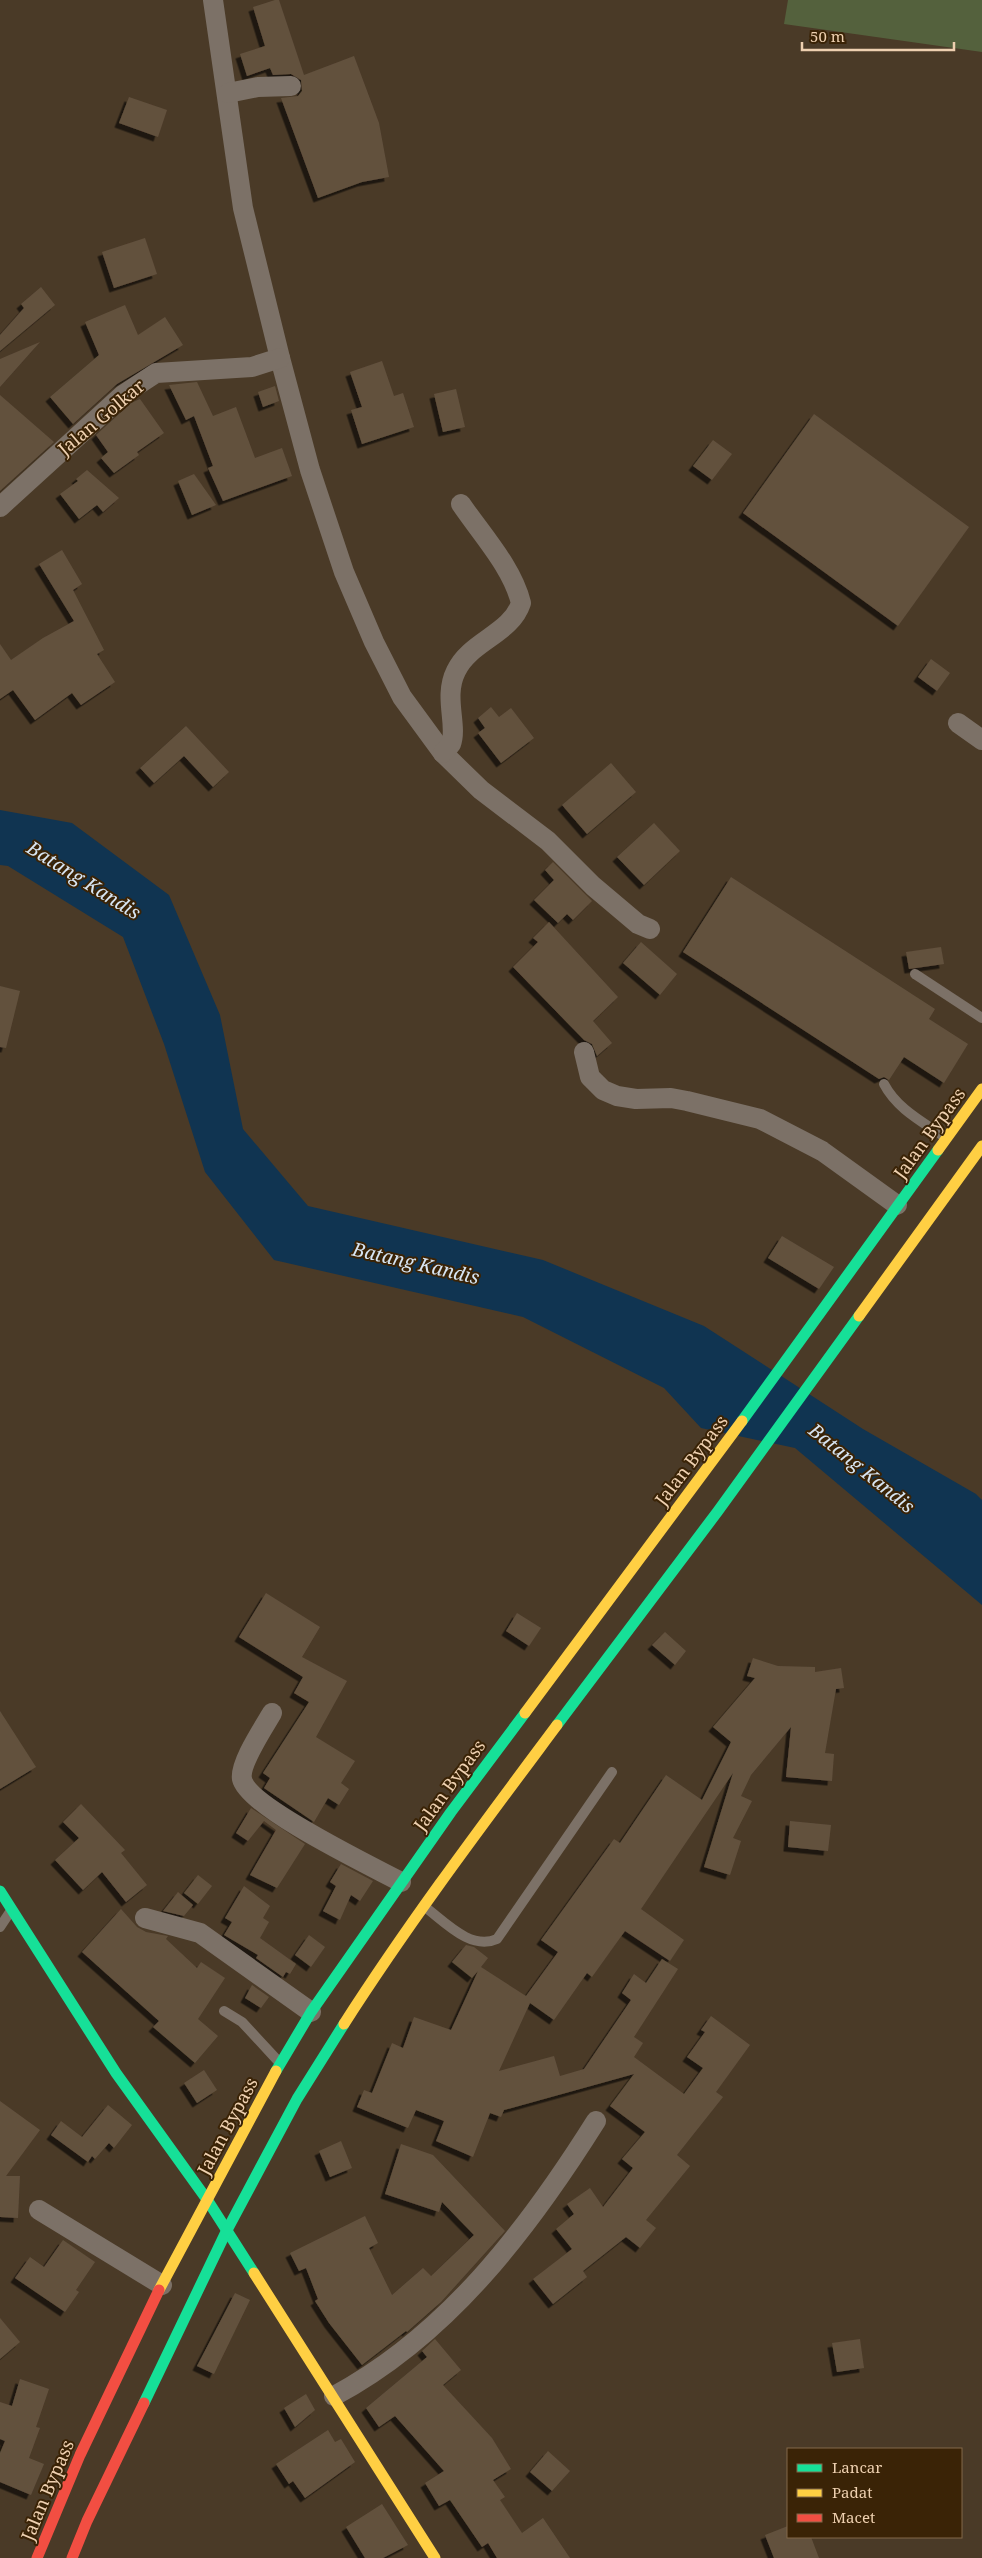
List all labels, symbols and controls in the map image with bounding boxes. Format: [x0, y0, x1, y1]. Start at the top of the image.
scale bar [802, 20, 954, 52]
text: 50 m [810, 26, 845, 46]
street label: Jalan Golkar [52, 373, 150, 461]
water label: Batang Kandis [21, 834, 146, 925]
street label: Jalan Bypass [887, 1082, 970, 1184]
water label: Batang Kandis [349, 1236, 482, 1290]
street label: Jalan Bypass [648, 1410, 733, 1511]
water label: Batang Kandis [803, 1416, 921, 1519]
street label: Jalan Bypass [407, 1734, 490, 1836]
street label: Jalan Bypass [191, 2073, 263, 2180]
street label: Jalan Bypass [15, 2436, 79, 2545]
legend [787, 2448, 962, 2538]
text: Lancar [832, 2457, 882, 2477]
text: Padat [832, 2482, 872, 2502]
text: Macet [832, 2507, 875, 2527]

